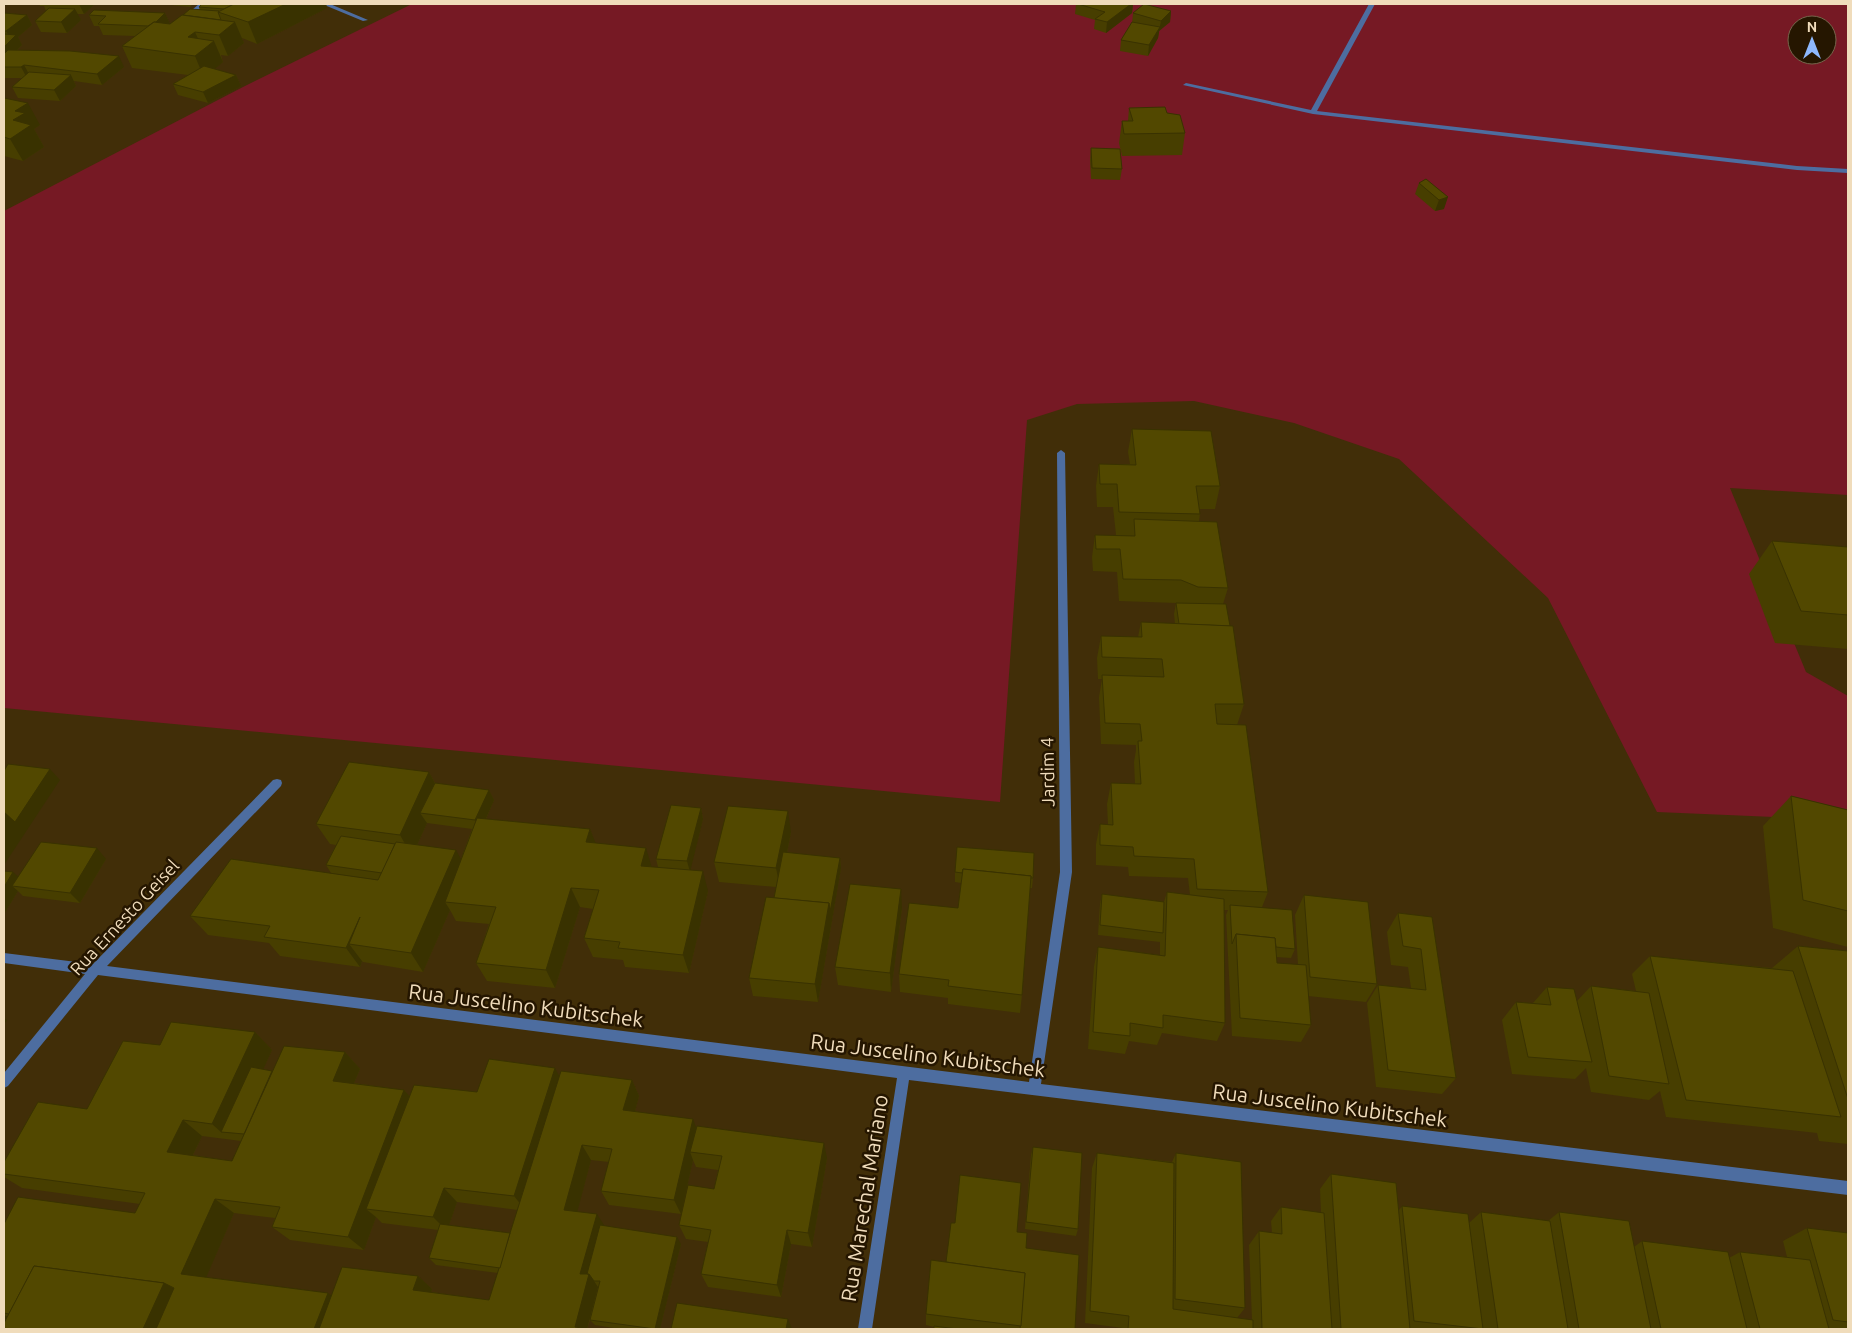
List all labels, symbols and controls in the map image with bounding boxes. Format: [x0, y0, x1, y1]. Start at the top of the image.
north arrow [1787, 15, 1837, 65]
text: N [1807, 19, 1817, 35]
street label: Jardim 4 [1036, 737, 1058, 807]
street label: Rua Ernesto Geisel [65, 855, 183, 979]
street label: Rua Juscelino Kubitschek [407, 979, 645, 1031]
street label: Rua Juscelino Kubitschek [809, 1029, 1047, 1081]
street label: Rua Juscelino Kubitschek [1211, 1079, 1449, 1131]
street label: Rua Marechal Mariano [836, 1093, 892, 1303]

